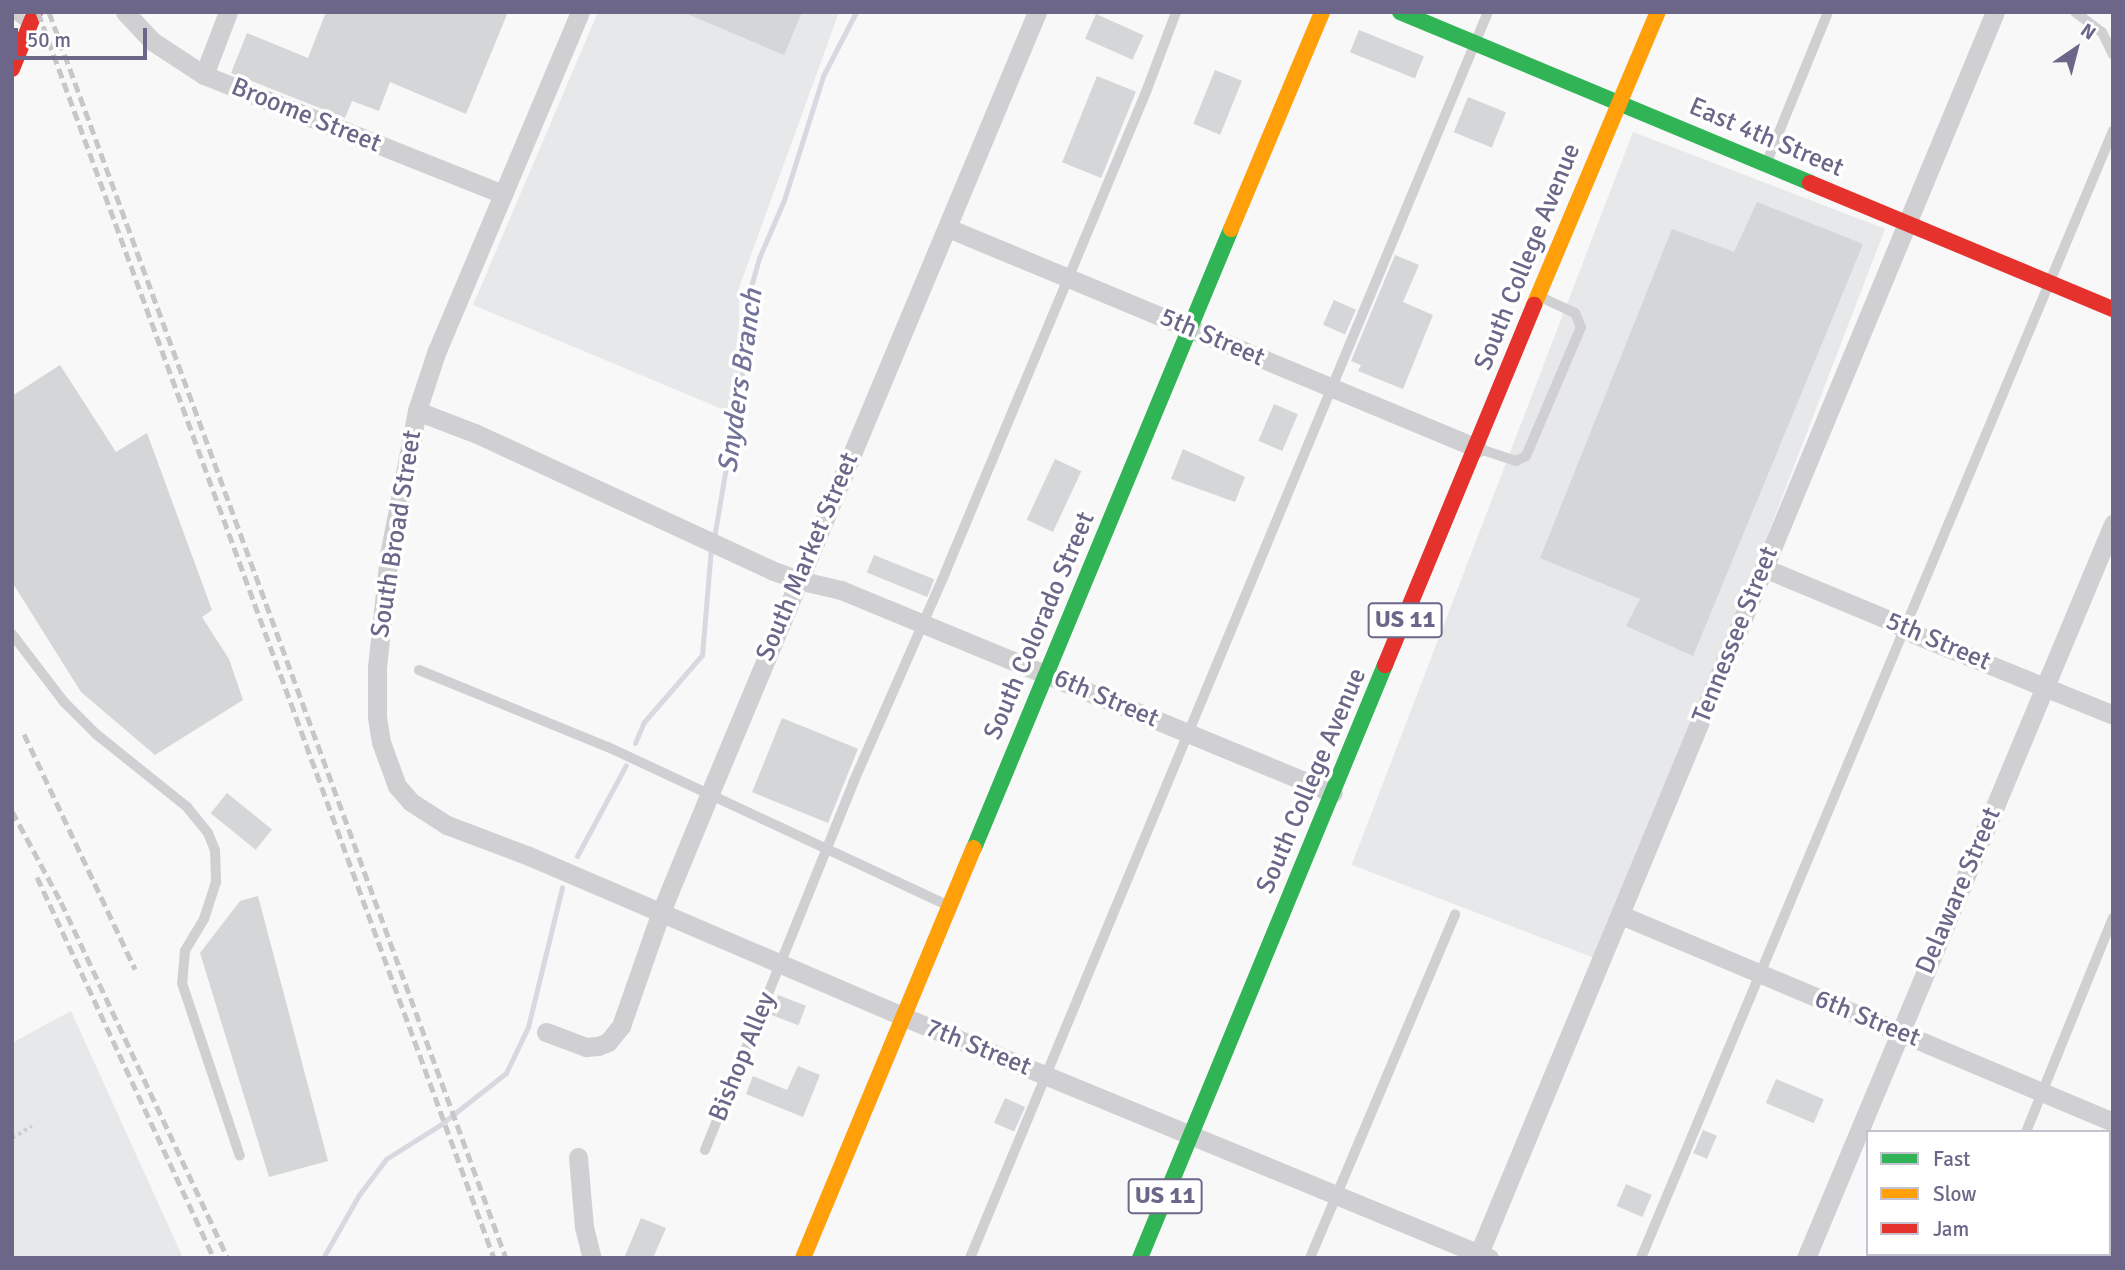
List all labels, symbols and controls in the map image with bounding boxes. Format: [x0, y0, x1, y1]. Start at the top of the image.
scale bar [18, 14, 150, 58]
north arrow [2041, 14, 2111, 84]
text: N [2076, 18, 2100, 45]
text: 50 m [27, 27, 71, 53]
street label: Broome Street [227, 72, 385, 160]
street label: East 4th Street [1684, 91, 1848, 185]
street label: South College Avenue [1468, 139, 1588, 375]
water label: Snyders Branch [710, 287, 770, 475]
street label: 5th Street [1155, 302, 1269, 374]
street label: South Broad Street [365, 428, 429, 640]
street label: South Market Street [750, 448, 866, 666]
street label: South Colorado Street [978, 507, 1102, 745]
street label: Tennessee Street [1686, 542, 1786, 728]
road number: US 11 [1366, 600, 1444, 640]
street label: 5th Street [1881, 606, 1995, 678]
street label: 6th Street [1049, 663, 1163, 735]
street label: South College Avenue [1250, 664, 1374, 898]
street label: Delaware Street [1910, 803, 2008, 979]
street label: 6th Street [1810, 984, 1924, 1054]
street label: Bishop Alley [703, 988, 783, 1126]
street label: 7th Street [921, 1013, 1035, 1083]
legend [1866, 1130, 2111, 1256]
text: Fast [1933, 1146, 1970, 1172]
road number: US 11 [1126, 1176, 1204, 1216]
text: Slow [1933, 1181, 1977, 1207]
text: Jam [1933, 1216, 1969, 1242]

